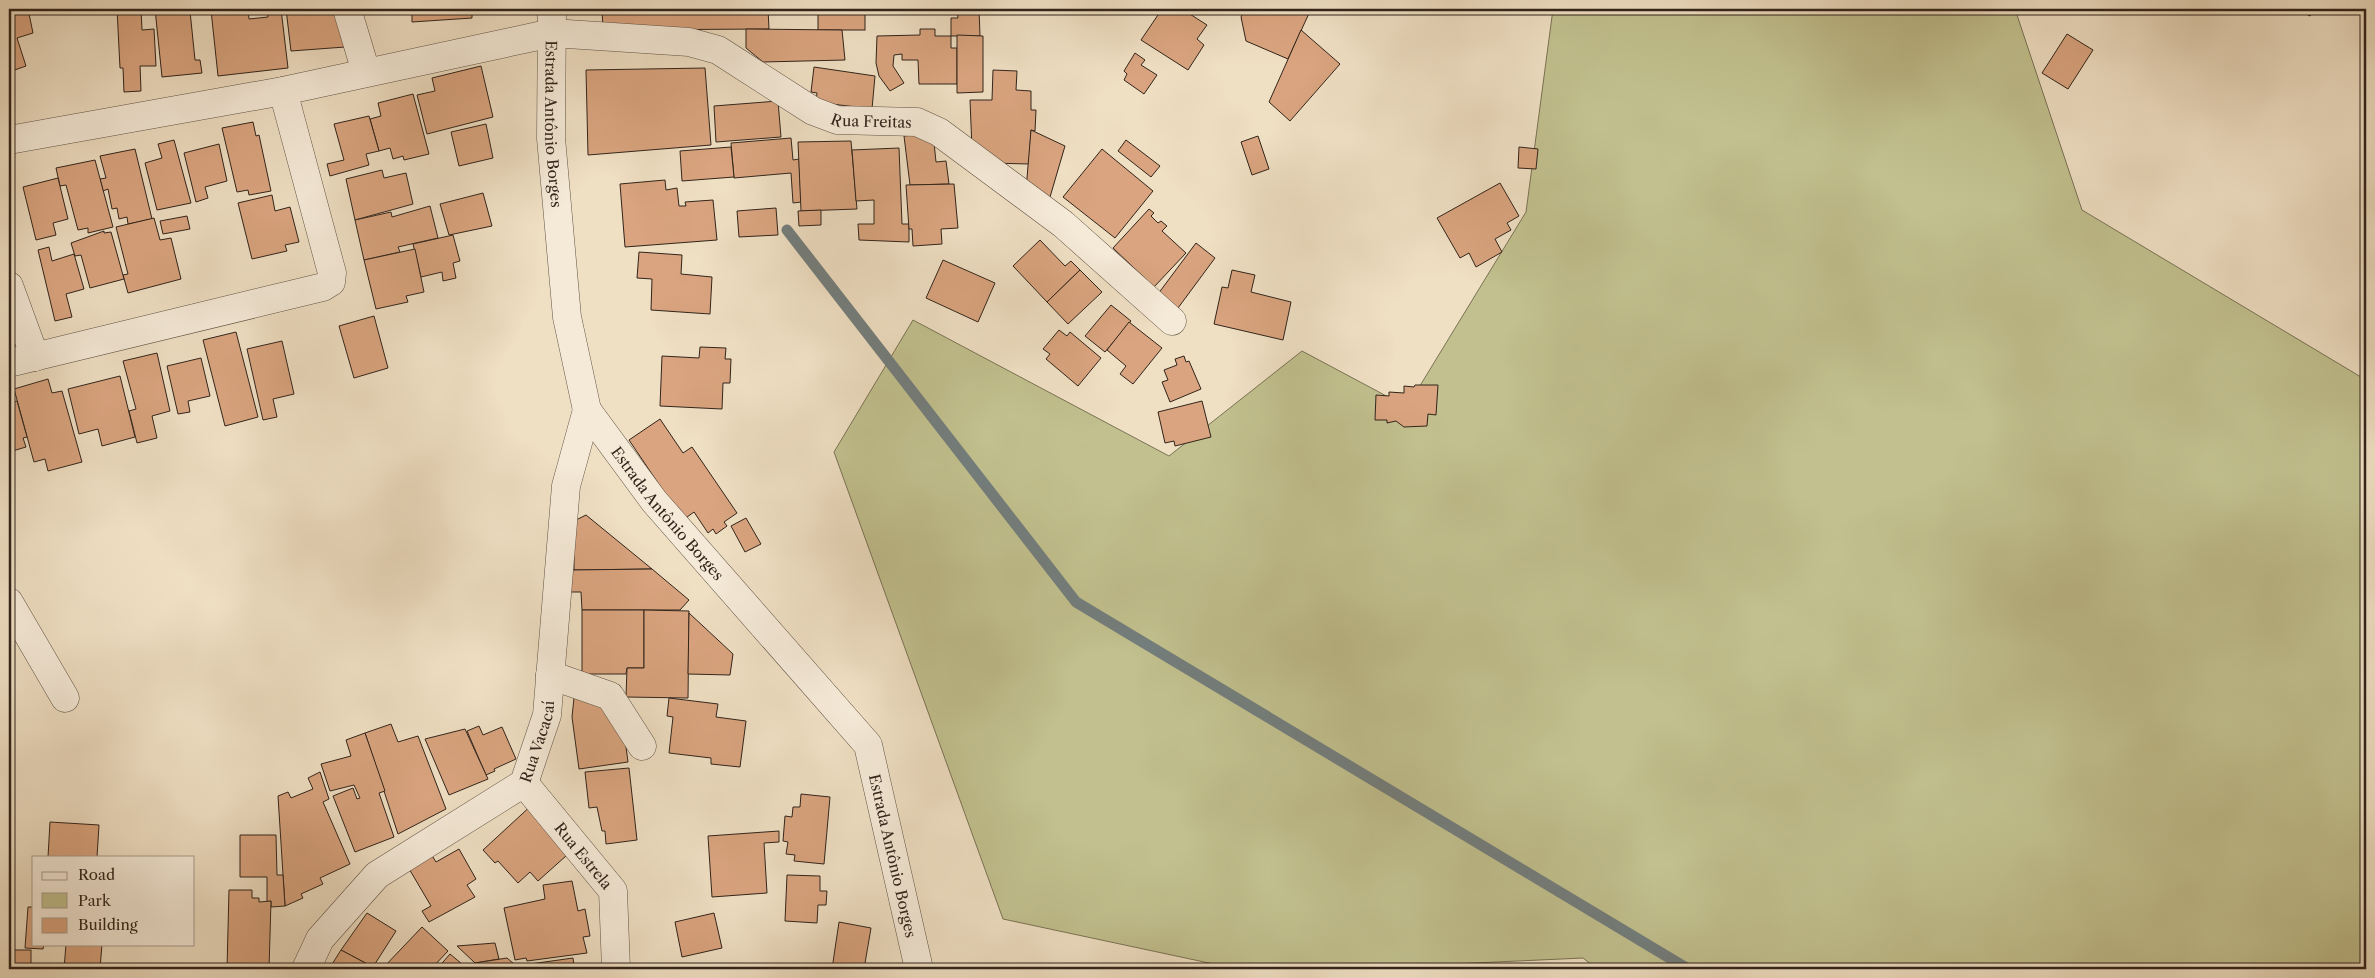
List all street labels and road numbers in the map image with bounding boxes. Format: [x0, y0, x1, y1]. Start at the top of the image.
street label: Estrada Antônio Borges [541, 40, 567, 208]
street label: Rua Freitas [828, 109, 912, 131]
street label: Estrada Antônio Borges [607, 443, 728, 584]
street label: Rua Vacacaí [515, 699, 558, 785]
street label: Estrada Antônio Borges [865, 772, 921, 940]
street label: Rua Estrela [551, 818, 617, 893]

